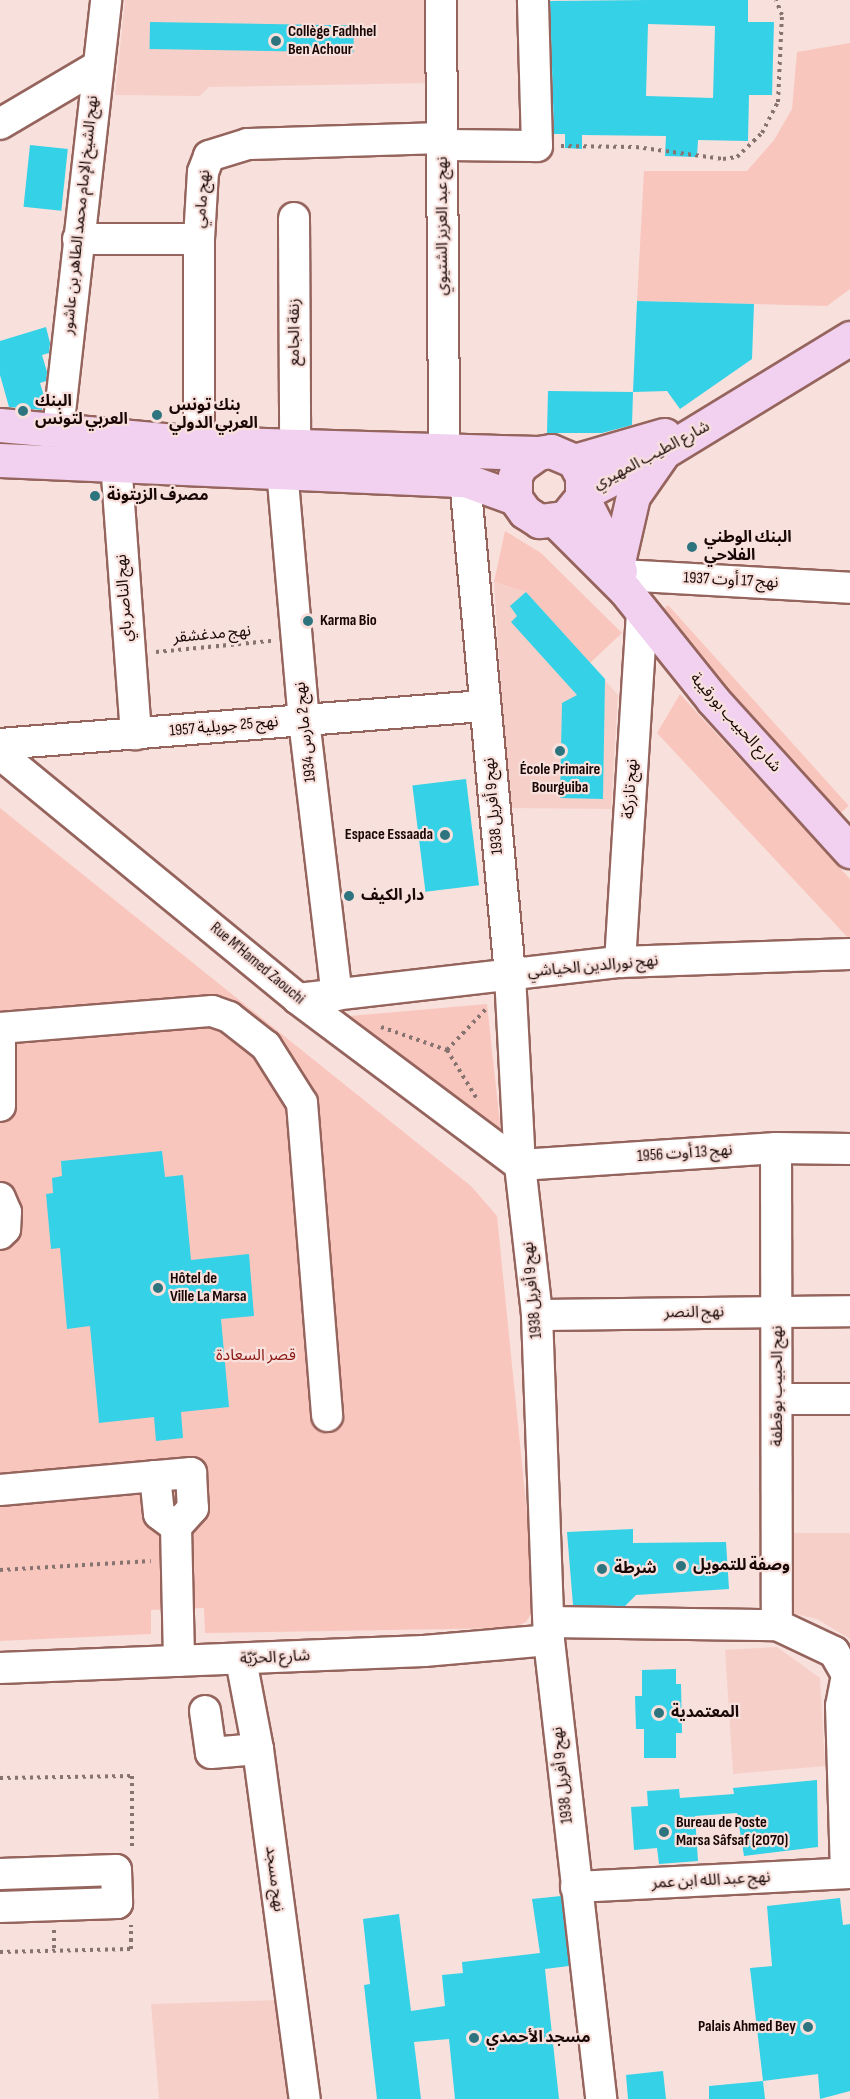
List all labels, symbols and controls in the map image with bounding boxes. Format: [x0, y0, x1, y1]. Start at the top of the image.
place label: Collège Fadhhel Ben Achour [288, 22, 376, 60]
marker: Collège Fadhhel Ben Achour [269, 34, 283, 48]
street label: نهج الشيخ الإمام محمد الطاهر بن عاشور [59, 94, 103, 336]
street label: نهج عبد العزيز الشتيوي [433, 157, 453, 295]
street label: نهج مامي [191, 169, 215, 229]
street label: زنقة الجامع [285, 298, 305, 366]
place label: البنك العربي لتونس [35, 392, 128, 430]
place label: بنك تونس العربي الدولي [169, 396, 258, 434]
marker: البنك العربي لتونس [16, 404, 30, 418]
marker: بنك تونس العربي الدولي [150, 408, 164, 422]
street label: شارع الطيب المهيري [591, 417, 713, 495]
place label: مصرف الزيتونة [107, 486, 208, 506]
marker: مصرف الزيتونة [88, 489, 102, 503]
place label: البنك الوطني الفلاحي [704, 528, 792, 566]
marker: البنك الوطني الفلاحي [685, 540, 699, 554]
street label: نهج الناصر باي [112, 553, 138, 643]
street label: نهج 17 أوت 1937 [683, 569, 779, 593]
place label: Karma Bio [320, 611, 377, 631]
marker: Karma Bio [301, 614, 315, 628]
street label: نهج مدغشقر [172, 622, 252, 648]
street label: شارع الحبيب بورقيبة [685, 669, 785, 777]
street label: نهج 2 مارس 1934 [291, 681, 321, 783]
street label: نهج 25 جويلية 1957 [169, 713, 279, 741]
marker: École Primaire Bourguiba [553, 744, 567, 758]
street label: نهج 9 أفريل 1938 [480, 757, 508, 855]
street label: نهج تازركة [619, 758, 643, 820]
place label: École Primaire Bourguiba [520, 760, 600, 798]
place label: Espace Essaada [345, 825, 433, 845]
marker: Espace Essaada [438, 828, 452, 842]
place label: دار الكيف [361, 886, 424, 906]
marker: دار الكيف [342, 889, 356, 903]
street label: Rue M'Hamed Zaouchi [206, 919, 308, 1009]
street label: نهج نورالدين الخياشي [527, 952, 659, 982]
street label: نهج 13 أوت 1956 [637, 1141, 733, 1167]
street label: نهج 9 أفريل 1938 [519, 1241, 547, 1339]
place label: Hôtel de Ville La Marsa [170, 1269, 247, 1307]
marker: Hôtel de Ville La Marsa [151, 1281, 165, 1295]
street label: نهج النصر [664, 1303, 724, 1323]
street label: نهج الحبيب بوقطفة [768, 1325, 788, 1447]
park label: قصر السعادة [216, 1346, 296, 1366]
place label: وصفة للتمويل [693, 1556, 790, 1576]
place label: شرطة [614, 1559, 657, 1579]
marker: وصفة للتمويل [674, 1559, 688, 1573]
marker: شرطة [595, 1562, 609, 1576]
street label: شارع الحرّيّة [239, 1647, 311, 1669]
place label: المعتمدية [671, 1703, 739, 1723]
marker: المعتمدية [652, 1706, 666, 1720]
street label: نهج 9 أفريل 1938 [548, 1726, 578, 1824]
place label: Bureau de Poste Marsa Sâfsaf (2070) [676, 1813, 788, 1851]
marker: Bureau de Poste Marsa Sâfsaf (2070) [657, 1825, 671, 1839]
street label: نهج مسجد [260, 1845, 288, 1913]
street label: نهج عبد الله ابن عمر [651, 1868, 771, 1894]
place label: Palais Ahmed Bey [698, 2017, 796, 2037]
marker: Palais Ahmed Bey [801, 2020, 815, 2034]
place label: مسجد الأحمدي [486, 2028, 591, 2048]
marker: مسجد الأحمدي [467, 2031, 481, 2045]

